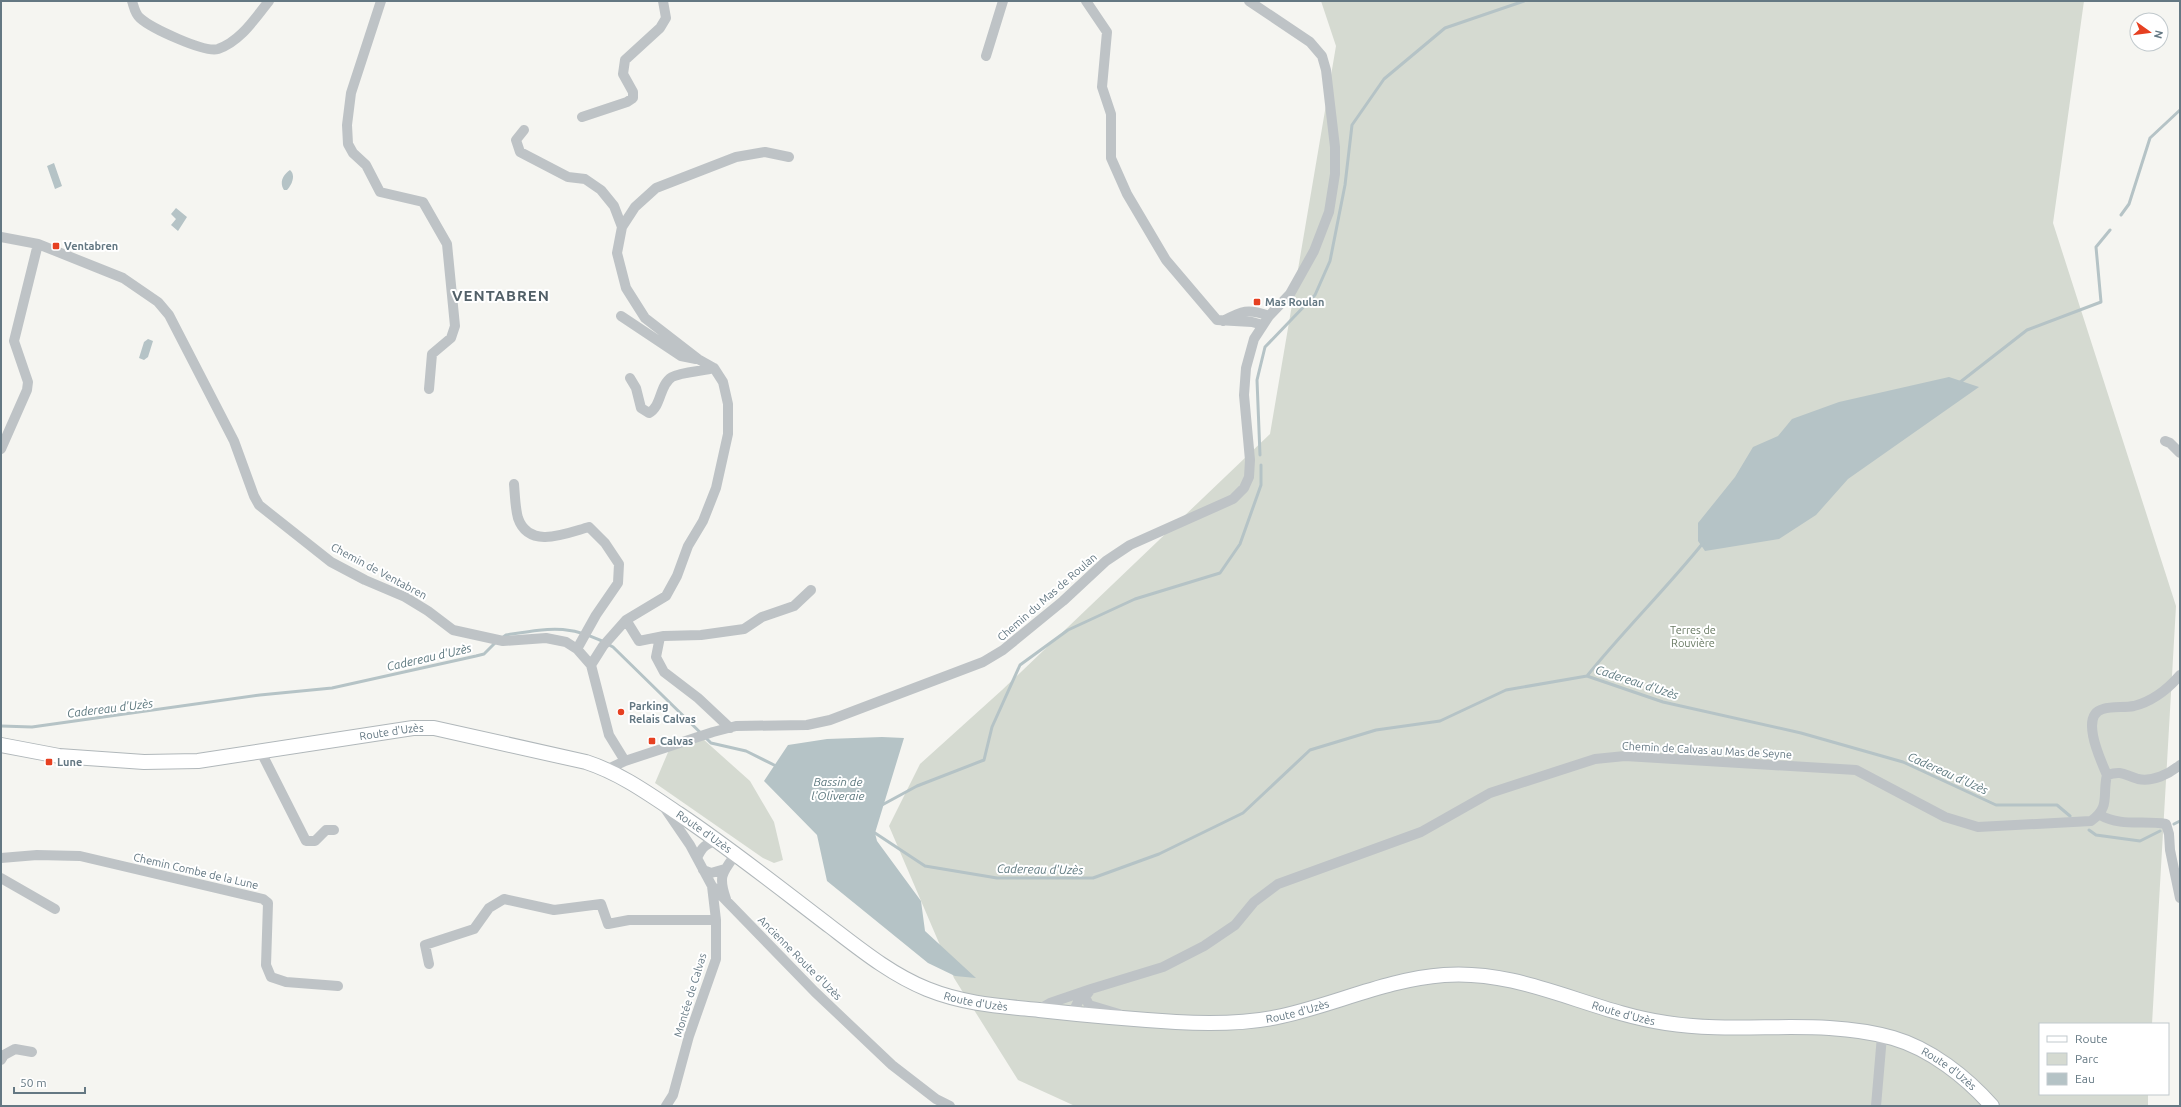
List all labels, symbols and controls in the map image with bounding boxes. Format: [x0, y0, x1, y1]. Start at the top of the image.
north arrow [2129, 12, 2169, 52]
text: N [2152, 29, 2166, 40]
place label: Ventabren [64, 240, 118, 252]
marker: Ventabren [51, 241, 61, 251]
district label: VENTABREN [452, 287, 550, 304]
place label: Mas Roulan [1265, 296, 1325, 308]
marker: Mas Roulan [1252, 297, 1262, 307]
street label: Chemin de Ventabren [329, 541, 429, 601]
street label: Chemin du Mas de Roulan [995, 551, 1099, 643]
park label: Terres de Rouvière [1670, 624, 1716, 649]
water label: Cadereau d'Uzès [385, 641, 473, 673]
water label: Cadereau d'Uzès [1594, 662, 1680, 702]
water label: Cadereau d'Uzès [66, 696, 154, 720]
place label: Parking Relais Calvas [629, 700, 696, 725]
marker: Parking Relais Calvas [616, 707, 626, 717]
street label: Route d'Uzès [359, 722, 424, 742]
place label: Calvas [660, 735, 693, 747]
marker: Calvas [647, 736, 657, 746]
street label: Chemin de Calvas au Mas de Seyne [1622, 740, 1792, 760]
water label: Cadereau d'Uzès [1906, 749, 1990, 797]
place label: Lune [57, 756, 82, 768]
marker: Lune [44, 757, 54, 767]
water label: Bassin de l'Oliveraie [811, 775, 865, 802]
street label: Route d'Uzès [674, 808, 734, 855]
street label: Chemin Combe de la Lune [132, 851, 260, 891]
water label: Cadereau d'Uzès [997, 862, 1083, 876]
street label: Ancienne Route d'Uzès [756, 914, 844, 1002]
street label: Montée de Calvas [671, 951, 709, 1039]
street label: Route d'Uzès [942, 989, 1009, 1013]
street label: Route d'Uzès [1265, 997, 1331, 1025]
street label: Route d'Uzès [1590, 999, 1656, 1027]
legend [2039, 1023, 2169, 1095]
text: Route [2075, 1032, 2108, 1045]
street label: Route d'Uzès [1919, 1045, 1979, 1093]
text: Parc [2075, 1052, 2099, 1065]
scale bar [14, 1069, 85, 1095]
text: Eau [2075, 1072, 2095, 1085]
text: 50 m [20, 1076, 47, 1089]

